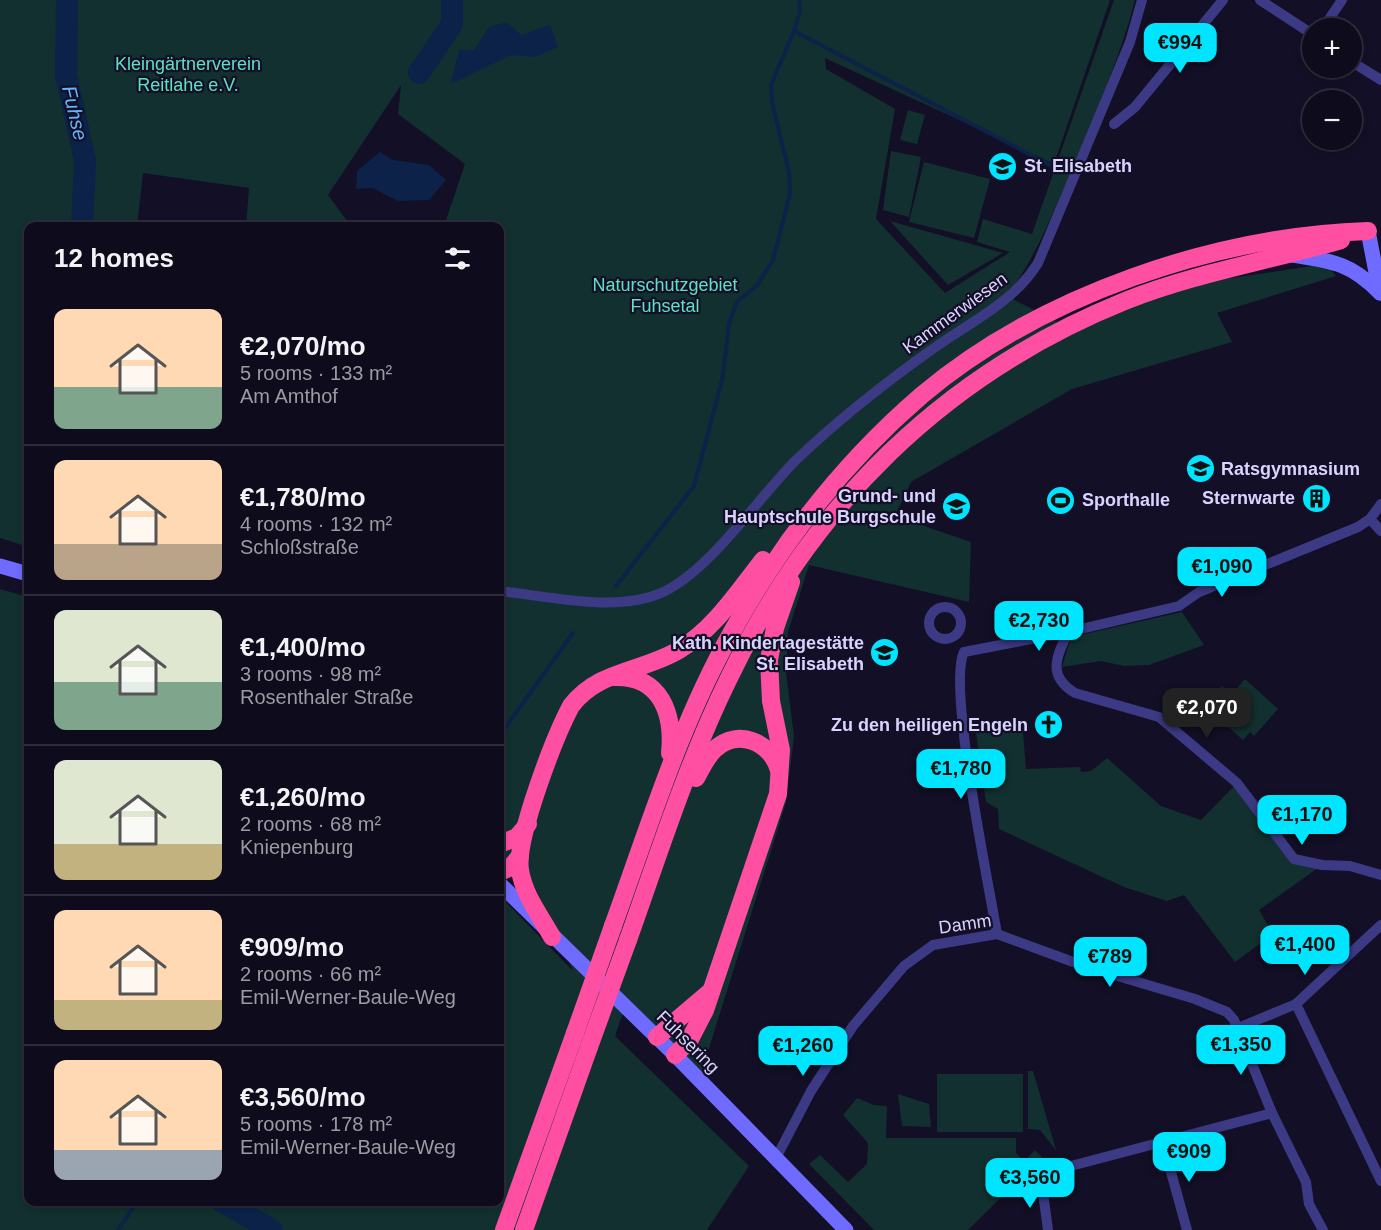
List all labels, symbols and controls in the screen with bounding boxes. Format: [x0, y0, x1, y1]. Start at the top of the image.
map controls [1302, 18, 1362, 150]
button: + [1302, 18, 1362, 78]
pin: €994 [1144, 23, 1216, 74]
text: €994 [1158, 31, 1202, 53]
park label: Kleingärtnerverein Reitlahe e.V. [115, 54, 261, 95]
water label: Fuhse [58, 83, 92, 143]
button: − [1302, 90, 1362, 150]
school or university icon: St. Elisabeth [987, 150, 1019, 182]
place label: St. Elisabeth [1024, 156, 1132, 176]
icon: filters [441, 242, 474, 275]
text: 12 homes [54, 243, 174, 273]
street label: Kammerwiesen [899, 268, 1011, 358]
park label: Naturschutzgebiet Fuhsetal [592, 275, 738, 316]
text: €2,070/mo [240, 331, 366, 361]
icon: home [102, 333, 174, 405]
text: 5 rooms · 133 m² [240, 362, 392, 384]
text: Am Amthof [240, 385, 338, 407]
school or university icon: Ratsgymnasium [1184, 453, 1216, 485]
place label: Ratsgymnasium [1221, 459, 1360, 479]
text: €1,780/mo [240, 482, 366, 512]
building icon: Sternwarte [1300, 482, 1332, 514]
icon: home [102, 484, 174, 556]
sports icon: Sporthalle [1045, 484, 1077, 516]
place label: Grund- und Hauptschule Burgschule [724, 486, 936, 527]
place label: Sternwarte [1202, 488, 1295, 508]
school or university icon: Grund- und Hauptschule Burgschule [941, 490, 973, 522]
place label: Sporthalle [1082, 490, 1170, 510]
text: 4 rooms · 132 m² [240, 513, 392, 535]
text: Schloßstraße [240, 536, 359, 558]
pin: €1,090 [1173, 547, 1271, 598]
text: €1,090 [1191, 555, 1253, 577]
pin: €2,730 [990, 601, 1088, 652]
text: €2,730 [1008, 609, 1070, 631]
text: €1,400/mo [240, 632, 366, 662]
place label: Kath. Kindertagestätte St. Elisabeth [672, 633, 864, 674]
icon: home [102, 634, 174, 706]
school or university icon: Kath. Kindertagestätte St. Elisabeth [869, 637, 901, 669]
text: 3 rooms · 98 m² [240, 663, 381, 685]
text: Rosenthaler Straße [240, 686, 413, 708]
pin: €2,070 [1158, 688, 1256, 739]
text: €2,070 [1176, 696, 1238, 718]
church icon: Zu den heiligen Engeln [1033, 709, 1065, 741]
place label: Zu den heiligen Engeln [831, 715, 1028, 735]
pin: €1,780 [912, 749, 1010, 800]
text: €1,780 [930, 757, 992, 779]
text: €1,260/mo [240, 782, 366, 812]
icon: home [102, 784, 174, 856]
pin: €1,170 [1253, 795, 1351, 846]
text: €1,170 [1271, 803, 1333, 825]
text: 2 rooms · 68 m² [240, 813, 381, 835]
text: Kniepenburg [240, 836, 353, 858]
street label: Damm [937, 910, 993, 938]
pin: €1,400 [1256, 925, 1354, 976]
text: €909/mo [240, 932, 344, 962]
text: €1,400 [1274, 933, 1336, 955]
icon: home [102, 934, 174, 1006]
pin: €789 [1074, 937, 1146, 988]
text: €789 [1088, 945, 1132, 967]
text: 2 rooms · 66 m² [240, 963, 381, 985]
text: Emil-Werner-Baule-Weg [240, 986, 456, 1008]
street label: Fuhsering [653, 1007, 723, 1077]
pin: €1,350 [1192, 1025, 1290, 1076]
pin: €1,260 [754, 1026, 852, 1077]
text: €1,350 [1210, 1033, 1272, 1055]
text: €1,260 [772, 1034, 834, 1056]
text: €3,560/mo [240, 1082, 366, 1112]
icon: home [102, 1084, 174, 1156]
text: 5 rooms · 178 m² [240, 1113, 392, 1135]
pin: €909 [1153, 1132, 1225, 1183]
text: Emil-Werner-Baule-Weg [240, 1136, 456, 1158]
text: €909 [1167, 1140, 1211, 1162]
pin: €3,560 [981, 1158, 1079, 1209]
text: €3,560 [999, 1166, 1061, 1188]

